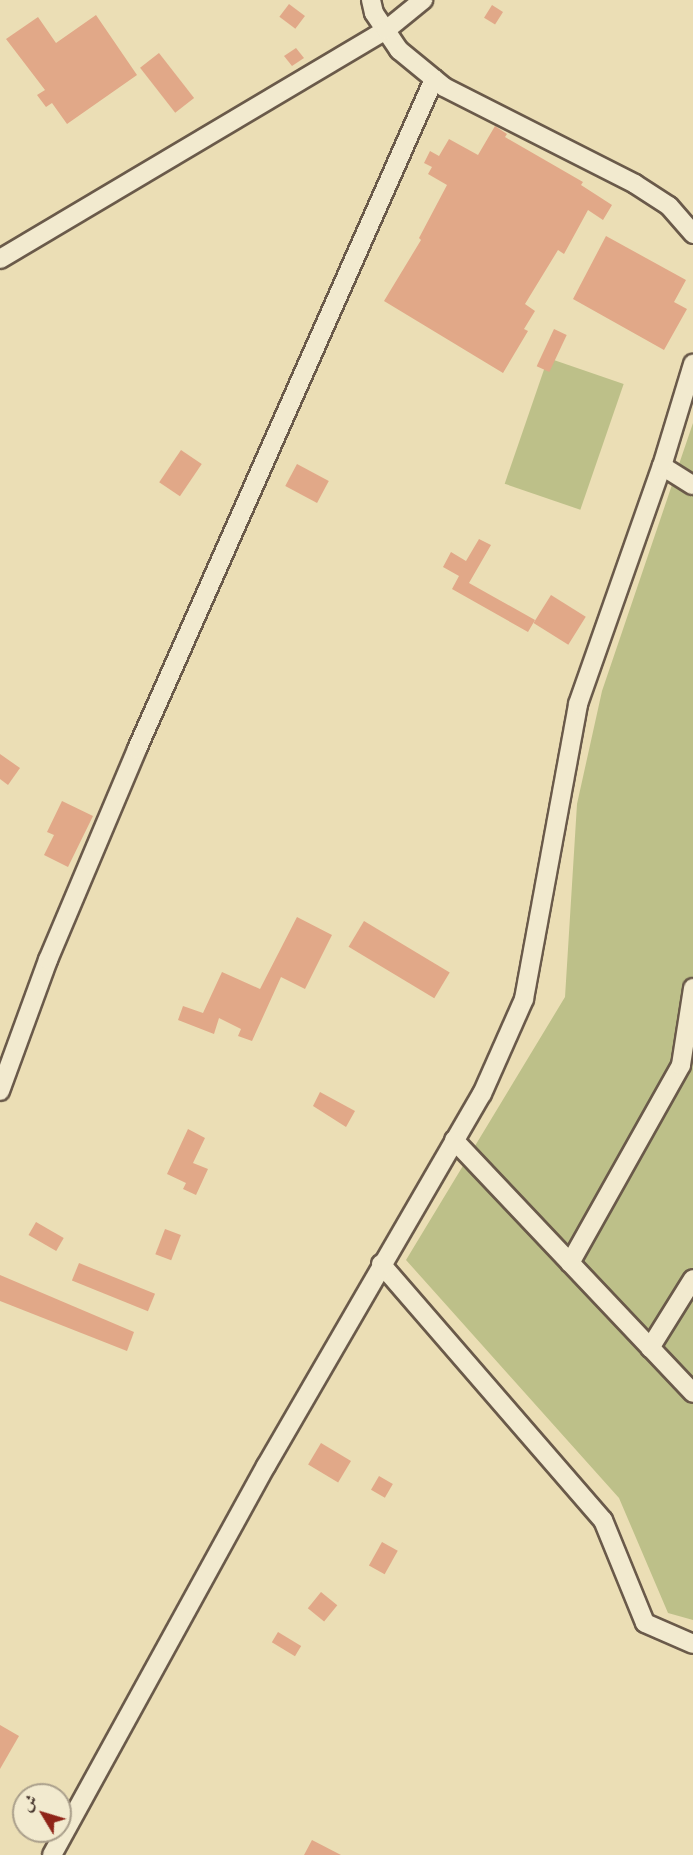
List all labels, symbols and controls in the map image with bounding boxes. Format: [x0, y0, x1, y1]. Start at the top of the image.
north arrow [12, 1783, 72, 1843]
text: ش [16, 1790, 42, 1816]

